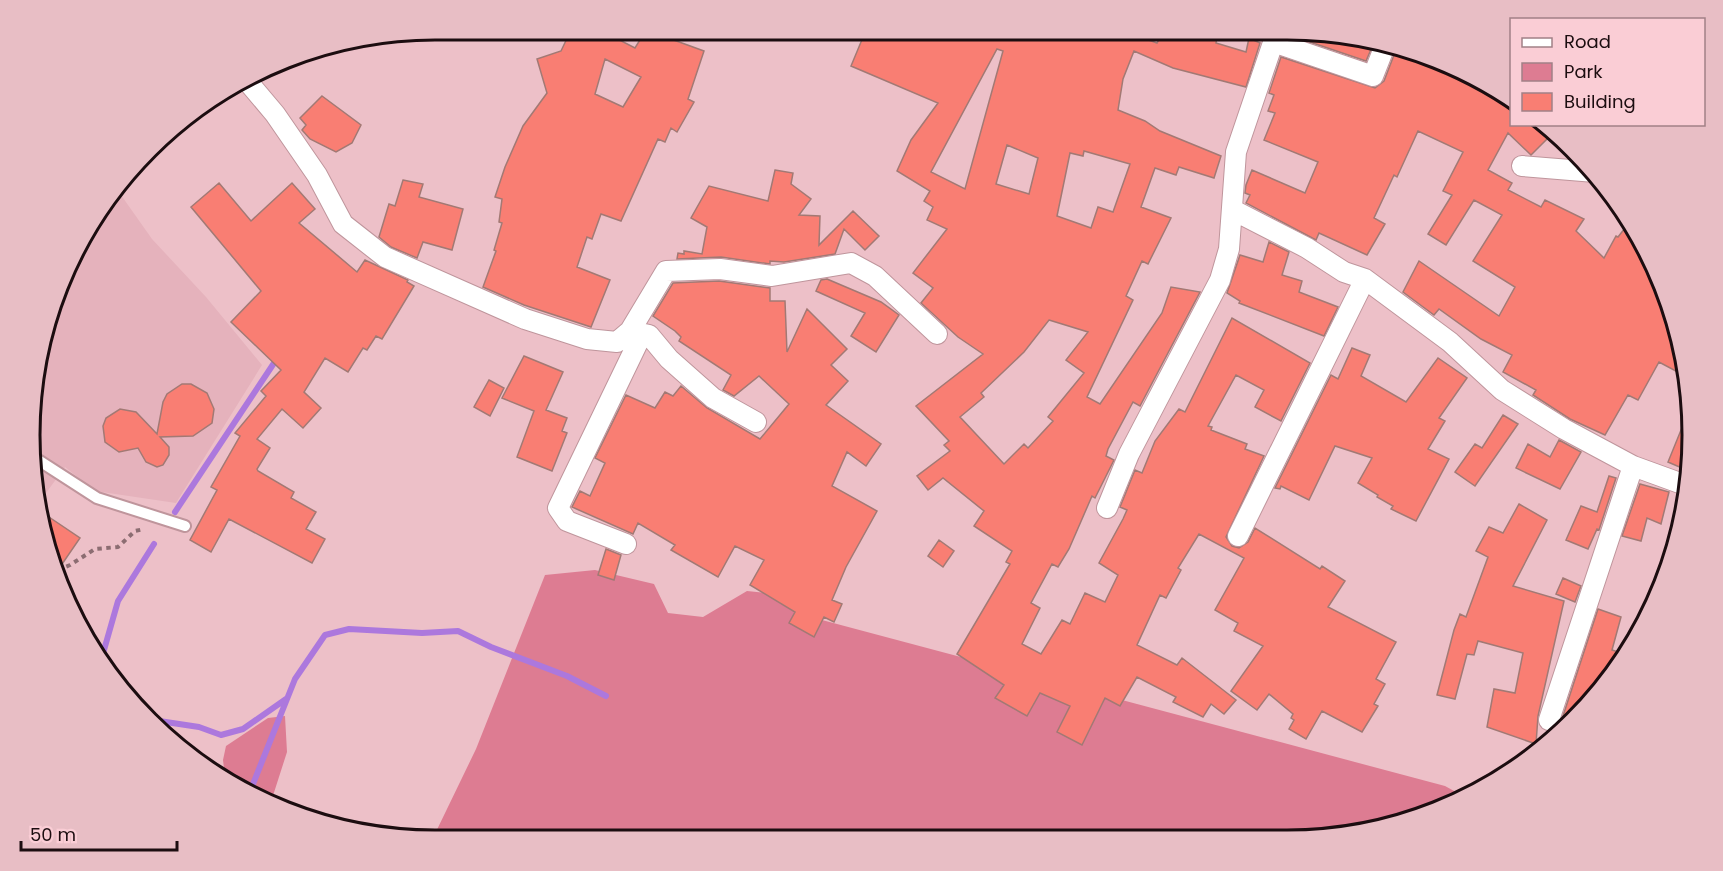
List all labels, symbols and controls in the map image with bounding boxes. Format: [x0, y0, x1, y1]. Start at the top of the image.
legend [1510, 18, 1705, 126]
text: Road [1564, 29, 1611, 54]
text: Park [1564, 59, 1603, 84]
text: Building [1564, 89, 1636, 114]
scale bar [21, 814, 177, 852]
text: 50 m [30, 822, 76, 847]

